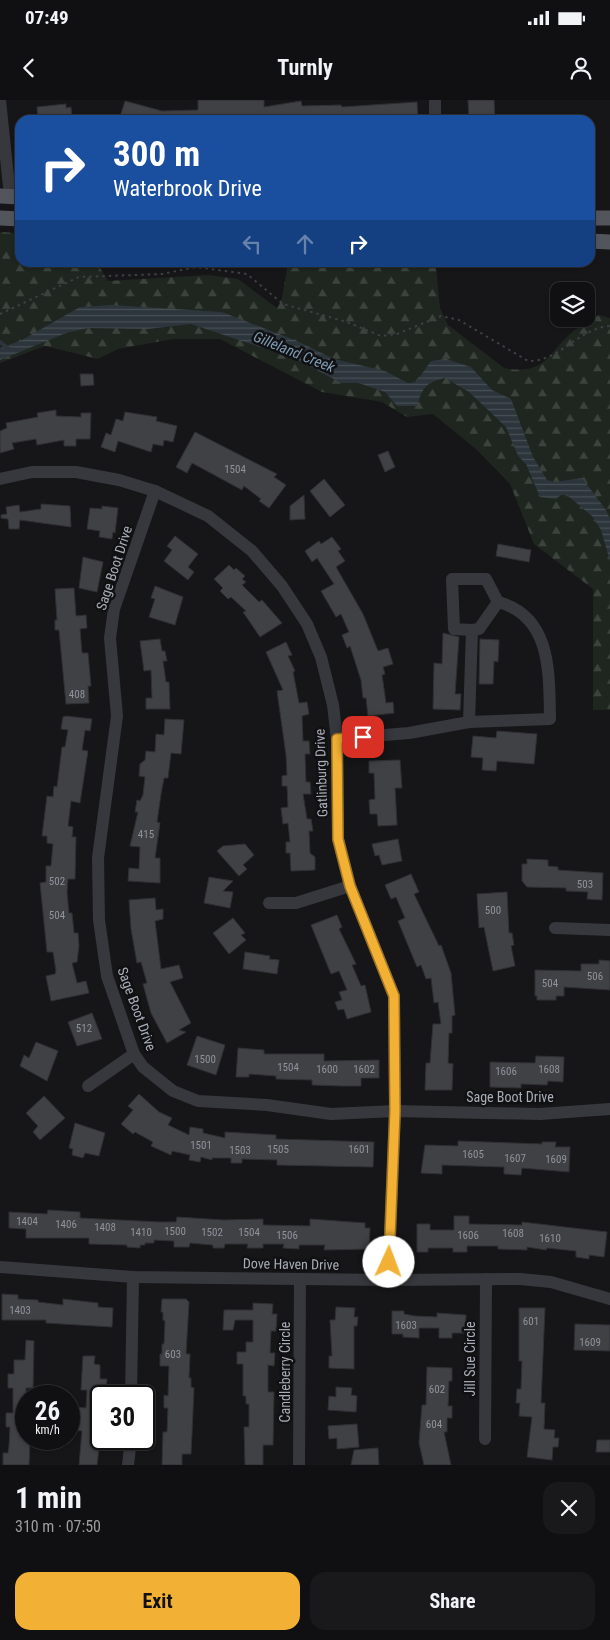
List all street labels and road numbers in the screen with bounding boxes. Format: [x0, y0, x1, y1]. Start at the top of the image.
street label: Sage Boot Drive [93, 523, 135, 612]
street label: Gatlinburg Drive [311, 728, 331, 817]
street label: Sage Boot Drive [114, 965, 160, 1053]
street label: Sage Boot Drive [466, 1089, 554, 1105]
street label: Dove Haven Drive [243, 1255, 340, 1273]
street label: Candleberry Circle [277, 1321, 293, 1422]
street label: Jill Sue Circle [462, 1321, 478, 1396]

